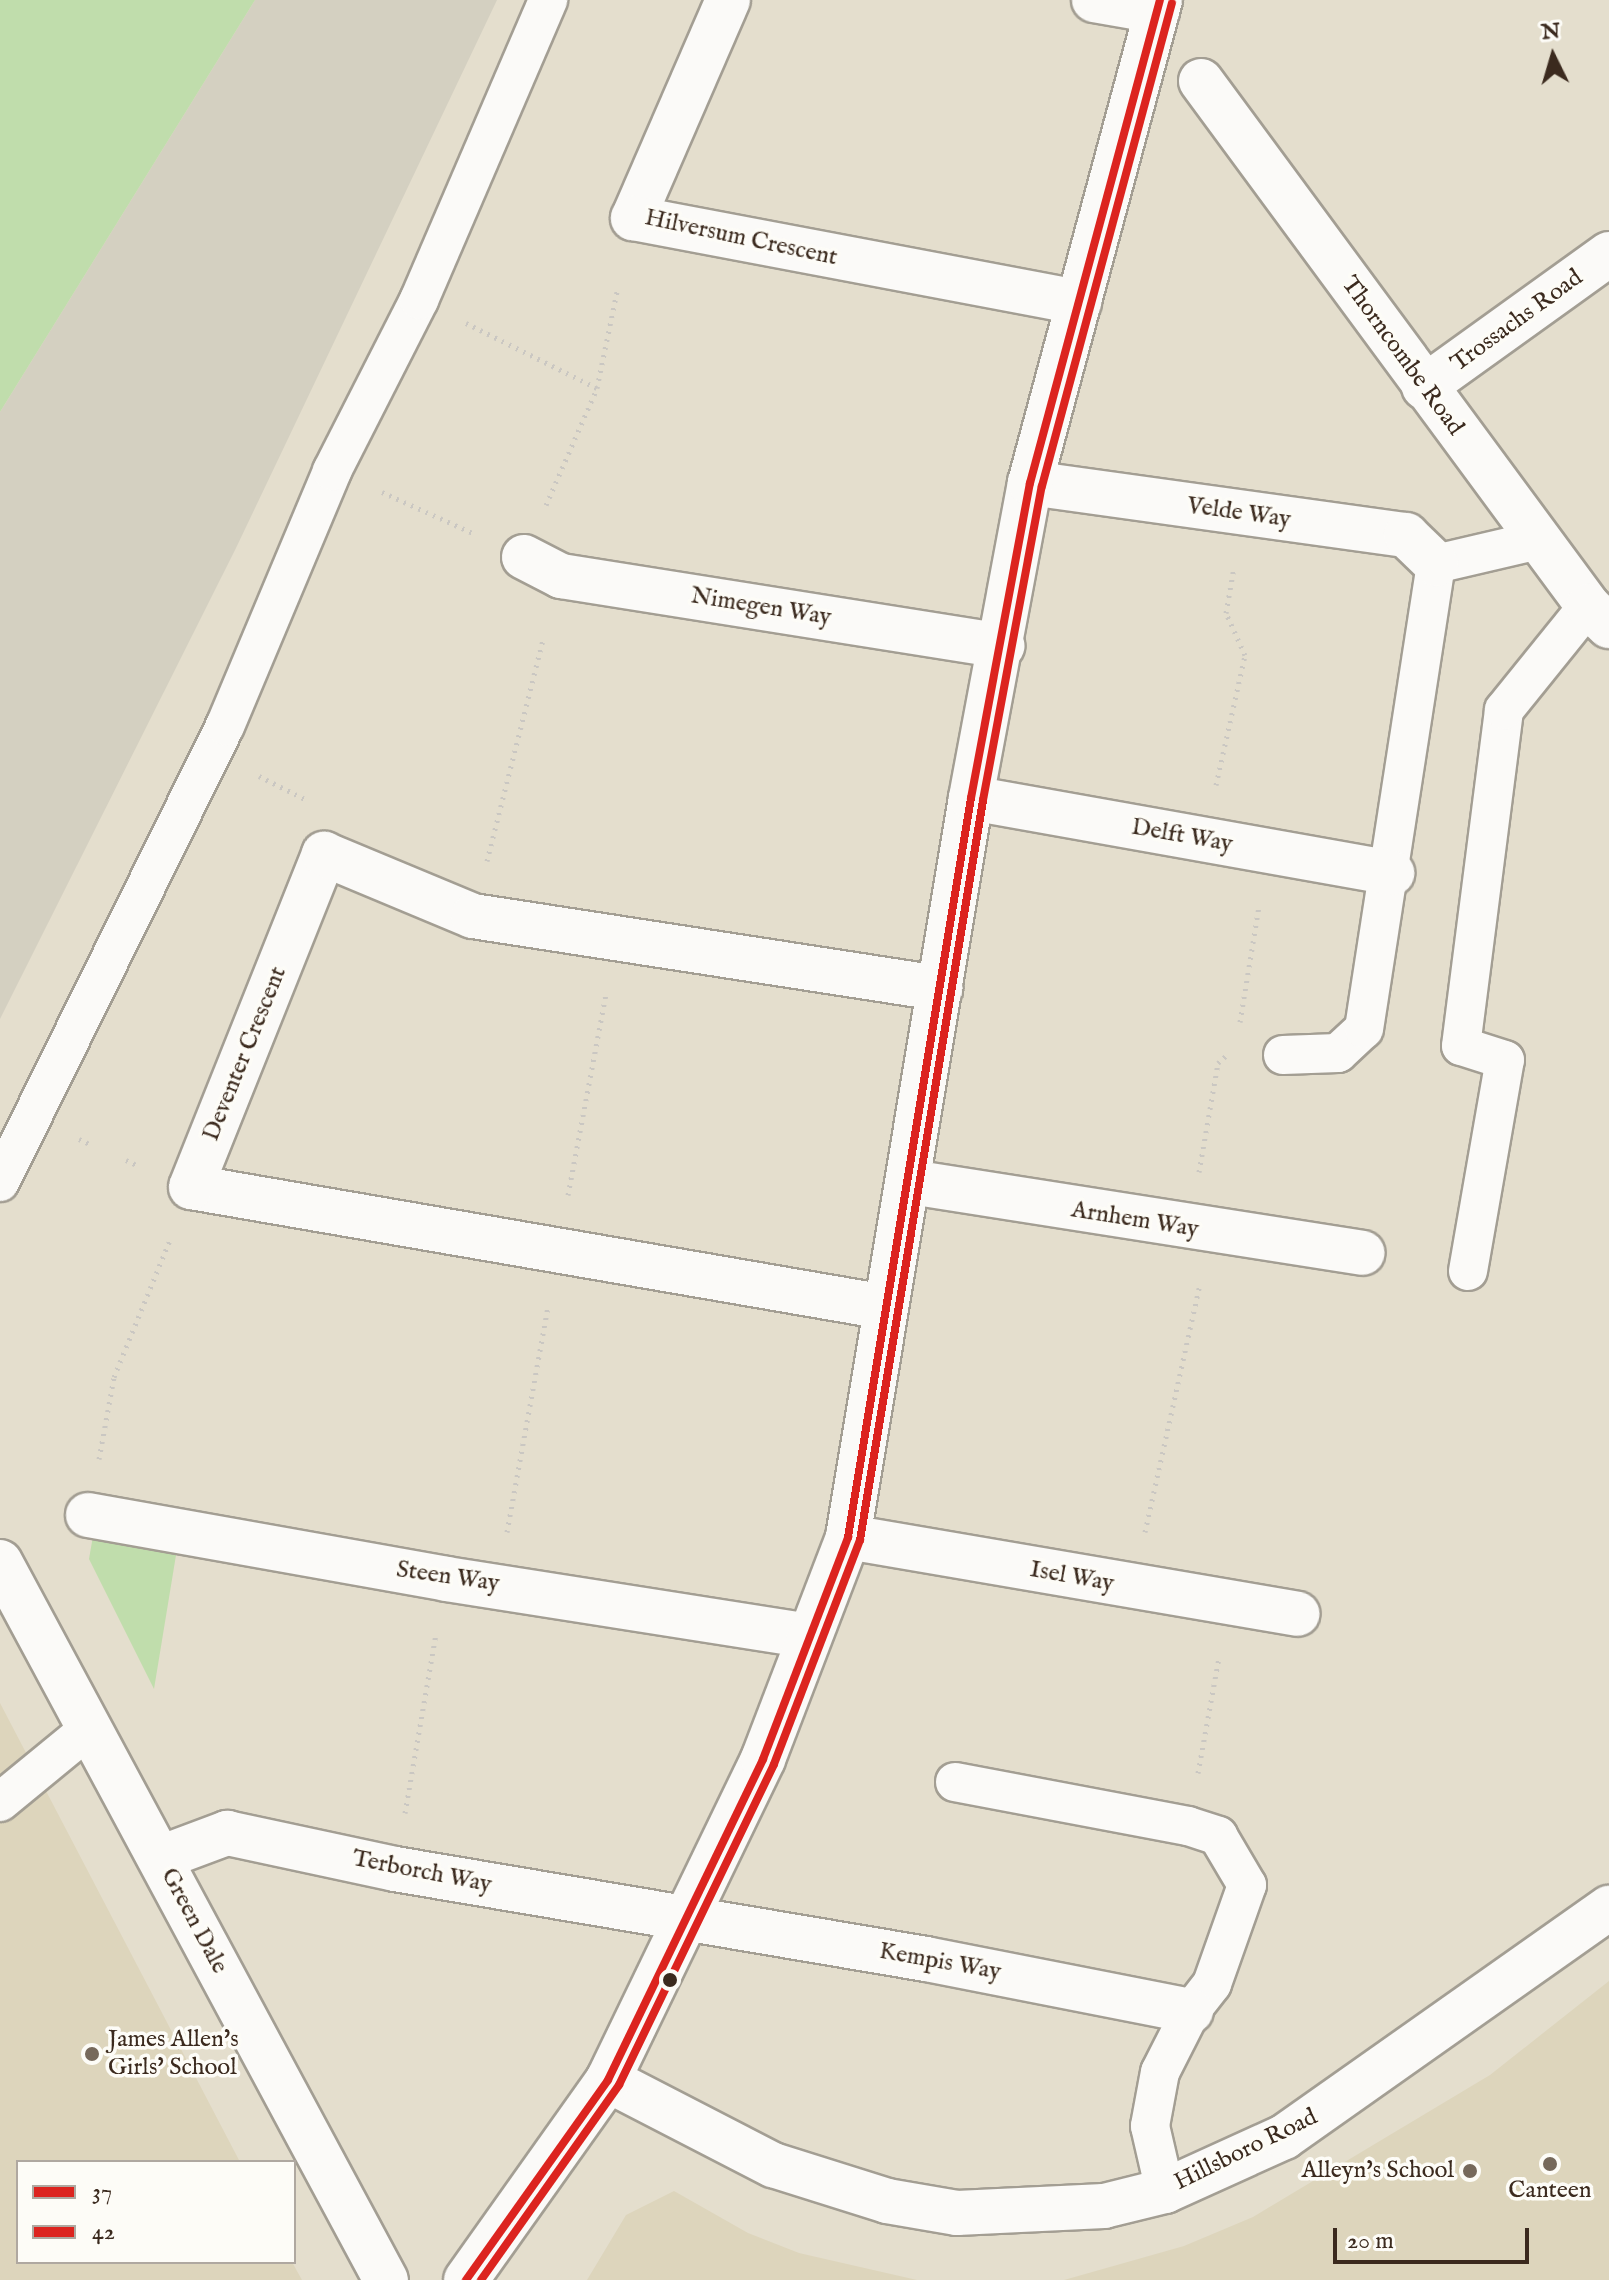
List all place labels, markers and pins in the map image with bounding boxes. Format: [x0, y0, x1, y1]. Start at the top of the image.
unlabelled marker [662, 1972, 678, 1988]
place label: James Allen's Girls' School [108, 2026, 239, 2082]
marker: James Allen's Girls' School [83, 2045, 101, 2063]
marker: Canteen [1541, 2155, 1559, 2173]
place label: Alleyn's School [1301, 2157, 1454, 2185]
marker: Alleyn's School [1461, 2162, 1479, 2180]
place label: Canteen [1508, 2177, 1592, 2205]

